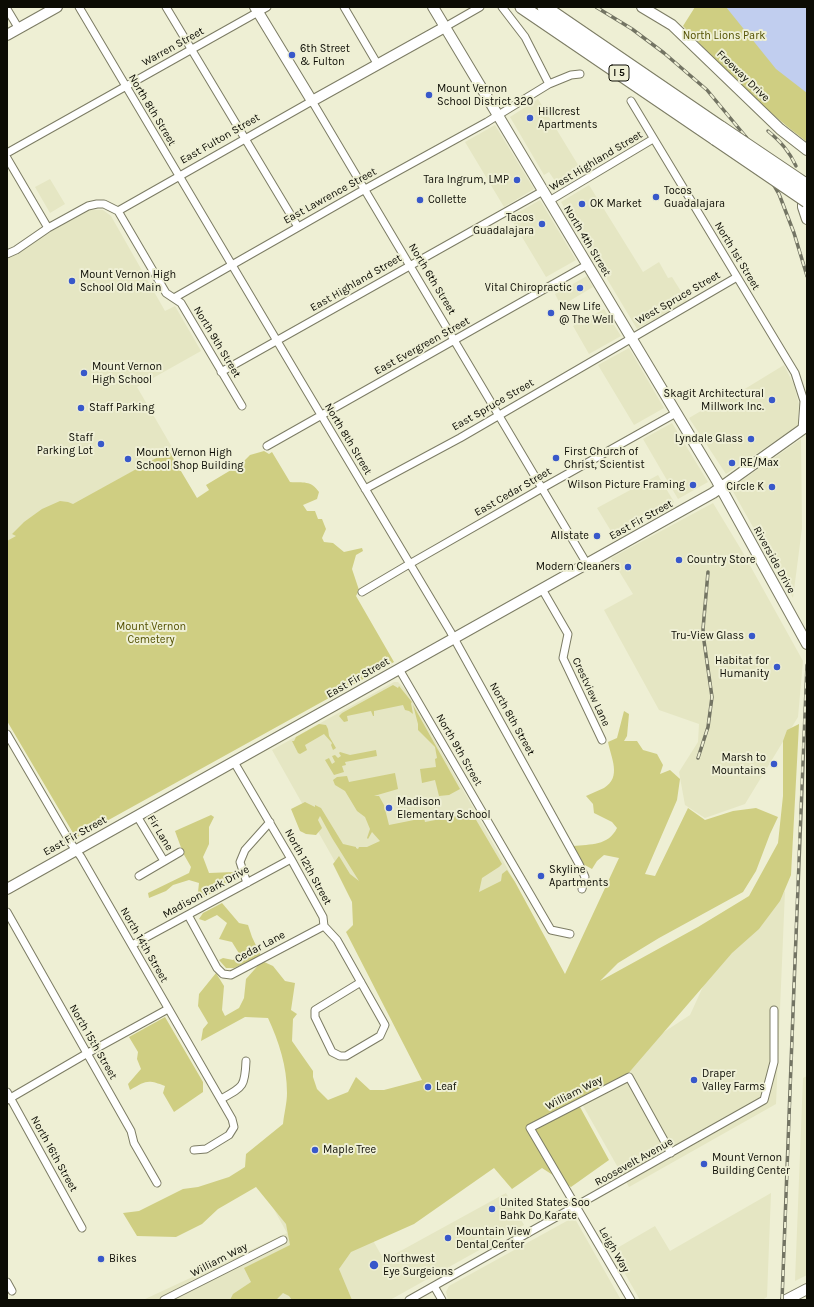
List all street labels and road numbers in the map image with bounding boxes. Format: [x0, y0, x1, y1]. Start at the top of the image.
street label: Warren Street [140, 25, 206, 69]
street label: Freeway Drive [714, 47, 772, 105]
road number: I 5 [609, 65, 629, 81]
street label: North 8th Street [125, 72, 179, 148]
street label: East Fulton Street [178, 111, 262, 167]
street label: West Highland Street [547, 128, 645, 194]
street label: East Lawrence Street [281, 165, 379, 227]
street label: North 4th Street [561, 203, 613, 279]
street label: North 1st Street [711, 219, 763, 293]
street label: North 6th Street [406, 241, 458, 317]
street label: East Highland Street [308, 251, 404, 315]
street label: West Spruce Street [633, 268, 723, 328]
street label: North 9th Street [191, 304, 243, 380]
street label: East Evergreen Street [372, 314, 472, 378]
street label: East Spruce Street [450, 376, 536, 434]
street label: North 8th Street [321, 401, 375, 477]
street label: East Cedar Street [472, 465, 554, 519]
street label: East Fir Street [607, 497, 675, 543]
street label: Riverside Drive [750, 524, 798, 596]
street label: East Fir Street [324, 655, 392, 701]
street label: Crestview Lane [569, 655, 613, 729]
street label: North 8th Street [487, 680, 537, 758]
street label: North 9th Street [433, 712, 485, 788]
street label: East Fir Street [41, 813, 109, 859]
street label: Fir Lane [144, 813, 176, 853]
street label: North 12th Street [282, 827, 334, 907]
street label: Madison Park Drive [160, 863, 252, 921]
street label: North 14th Street [117, 905, 171, 985]
street label: Cedar Lane [233, 928, 287, 966]
street label: North 15th Street [66, 1002, 120, 1082]
street label: William Way [543, 1073, 605, 1113]
street label: North 16th Street [28, 1114, 80, 1194]
street label: Roosevelt Avenue [593, 1135, 675, 1189]
street label: Leigh Way [596, 1225, 632, 1275]
street label: William Way [188, 1240, 250, 1280]

